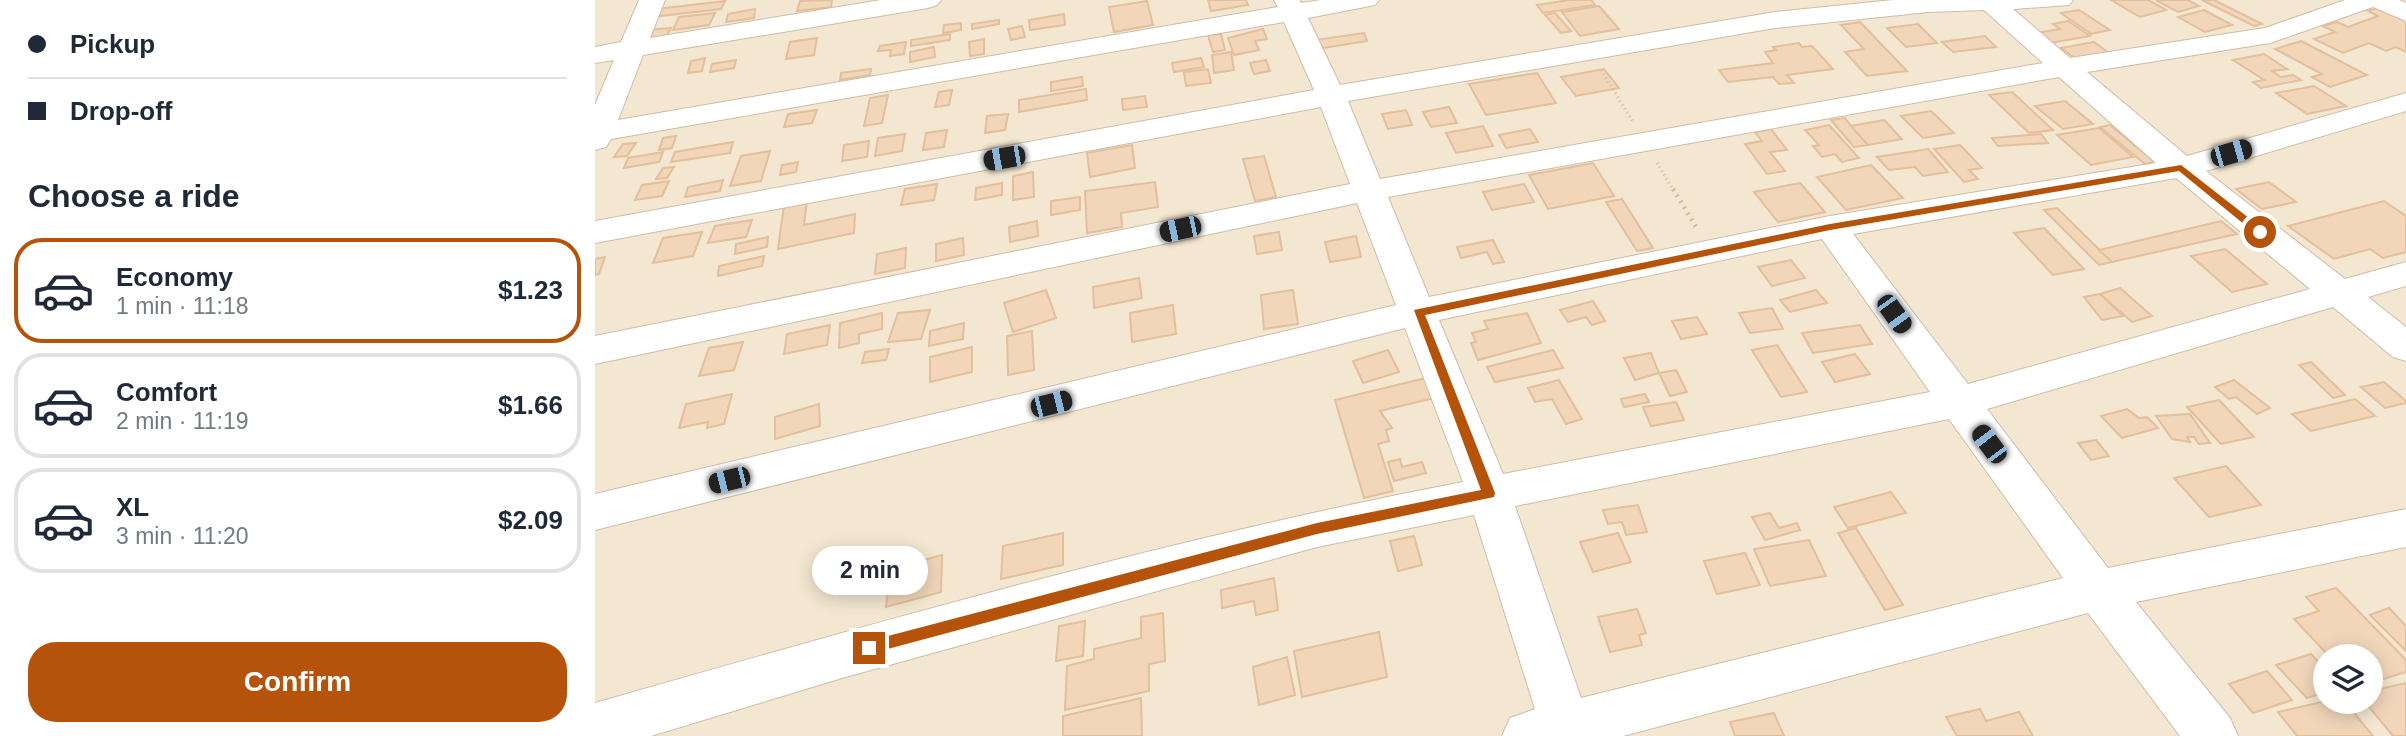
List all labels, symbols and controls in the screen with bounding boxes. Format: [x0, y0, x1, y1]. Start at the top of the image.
text: Pickup [70, 29, 155, 59]
text: Drop-off [70, 96, 173, 126]
car [2208, 137, 2255, 169]
car [982, 144, 1027, 172]
text: Choose a ride [28, 178, 240, 214]
car [1158, 214, 1203, 244]
route start [2244, 216, 2276, 248]
icon: car [32, 259, 95, 322]
text: Economy [116, 262, 233, 292]
text: $1.23 [498, 275, 563, 305]
car [1874, 291, 1915, 337]
text: 1 min · 11:18 [116, 293, 249, 319]
icon: car [32, 374, 95, 437]
text: Comfort [116, 377, 217, 407]
car [1029, 389, 1074, 419]
text: $1.66 [498, 390, 563, 420]
text: 2 min · 11:19 [116, 408, 249, 434]
car [1968, 421, 2011, 467]
car [707, 465, 752, 495]
icon: car [32, 489, 95, 552]
text: XL [116, 492, 149, 522]
text: $2.09 [498, 505, 563, 535]
text: 3 min · 11:20 [116, 523, 249, 549]
callout: 2 min [811, 546, 927, 596]
text: 2 min [840, 557, 900, 583]
route end [853, 632, 885, 664]
button: Confirm [28, 642, 567, 722]
map controls [2313, 644, 2383, 714]
button: layers [2313, 644, 2383, 714]

